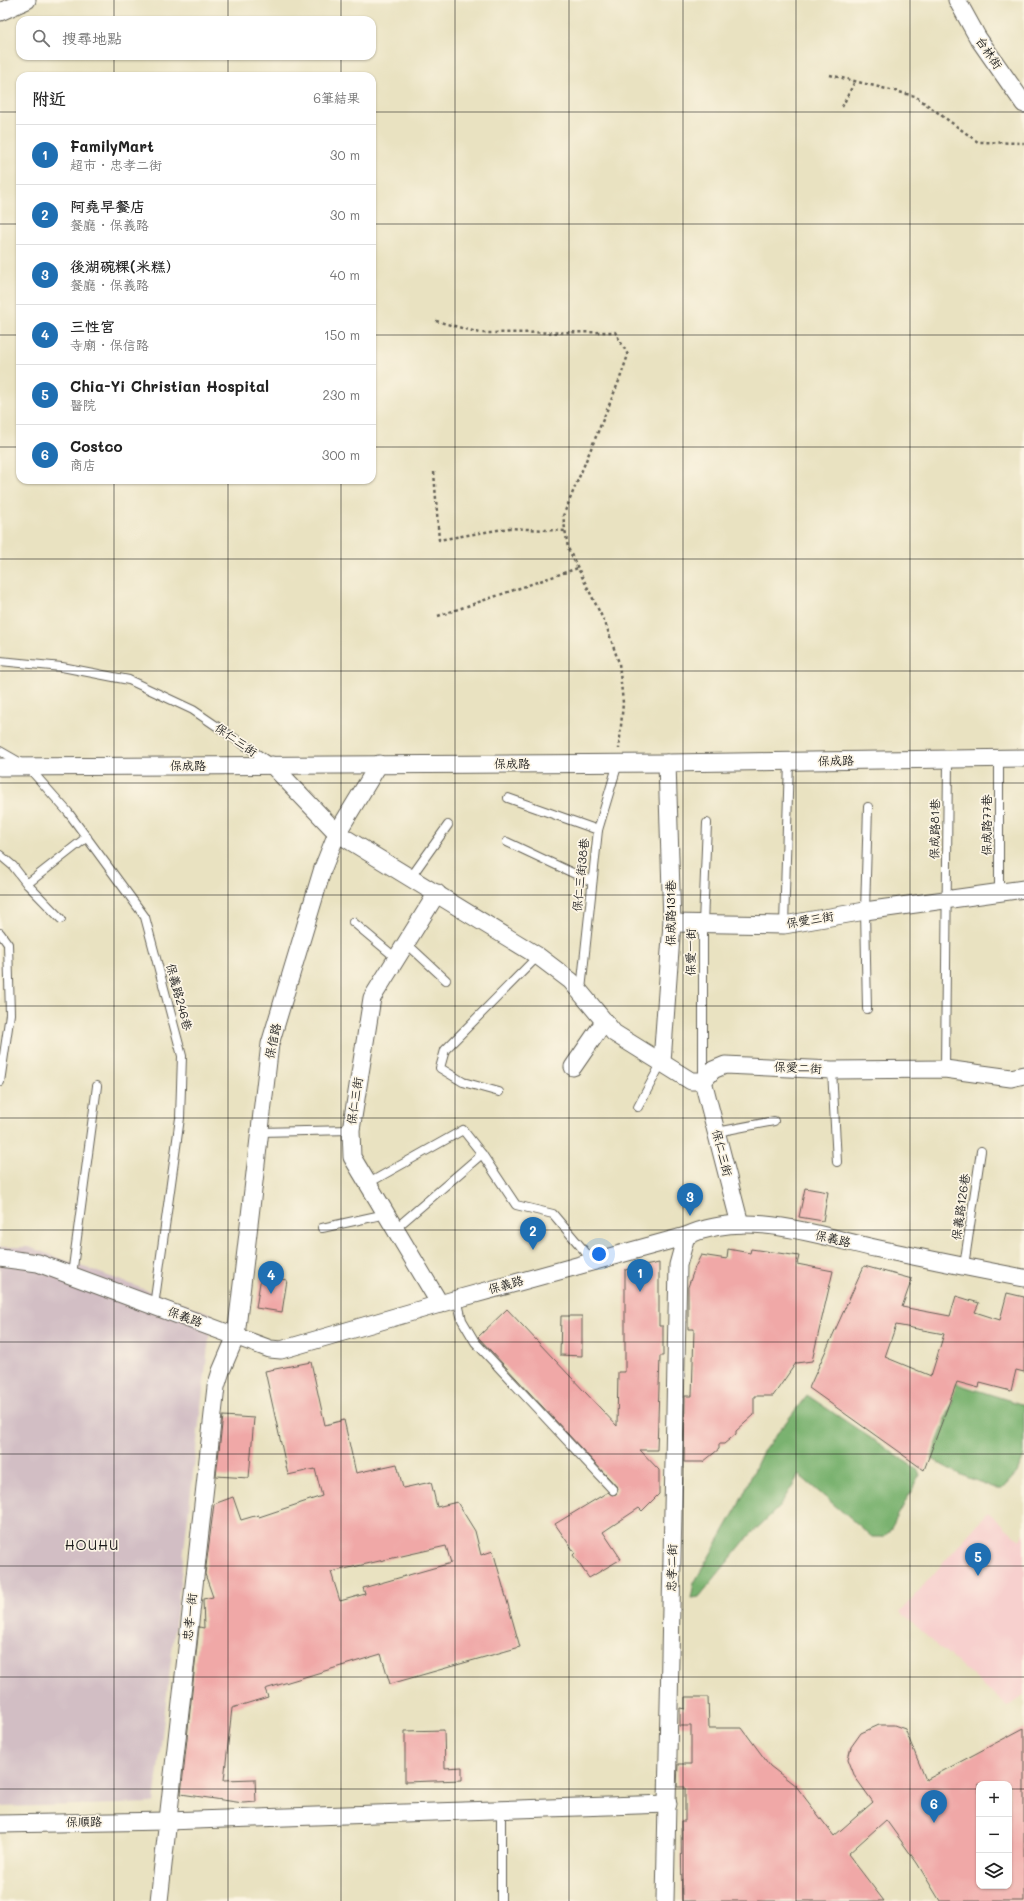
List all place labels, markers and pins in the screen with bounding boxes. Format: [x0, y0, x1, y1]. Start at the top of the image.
pin: 3 [677, 1183, 703, 1216]
pin: 2 [520, 1217, 546, 1250]
pin: 1 [627, 1259, 653, 1292]
pin: 4 [258, 1261, 284, 1294]
pin: 5 [965, 1543, 991, 1576]
pin: 6 [921, 1790, 947, 1823]

